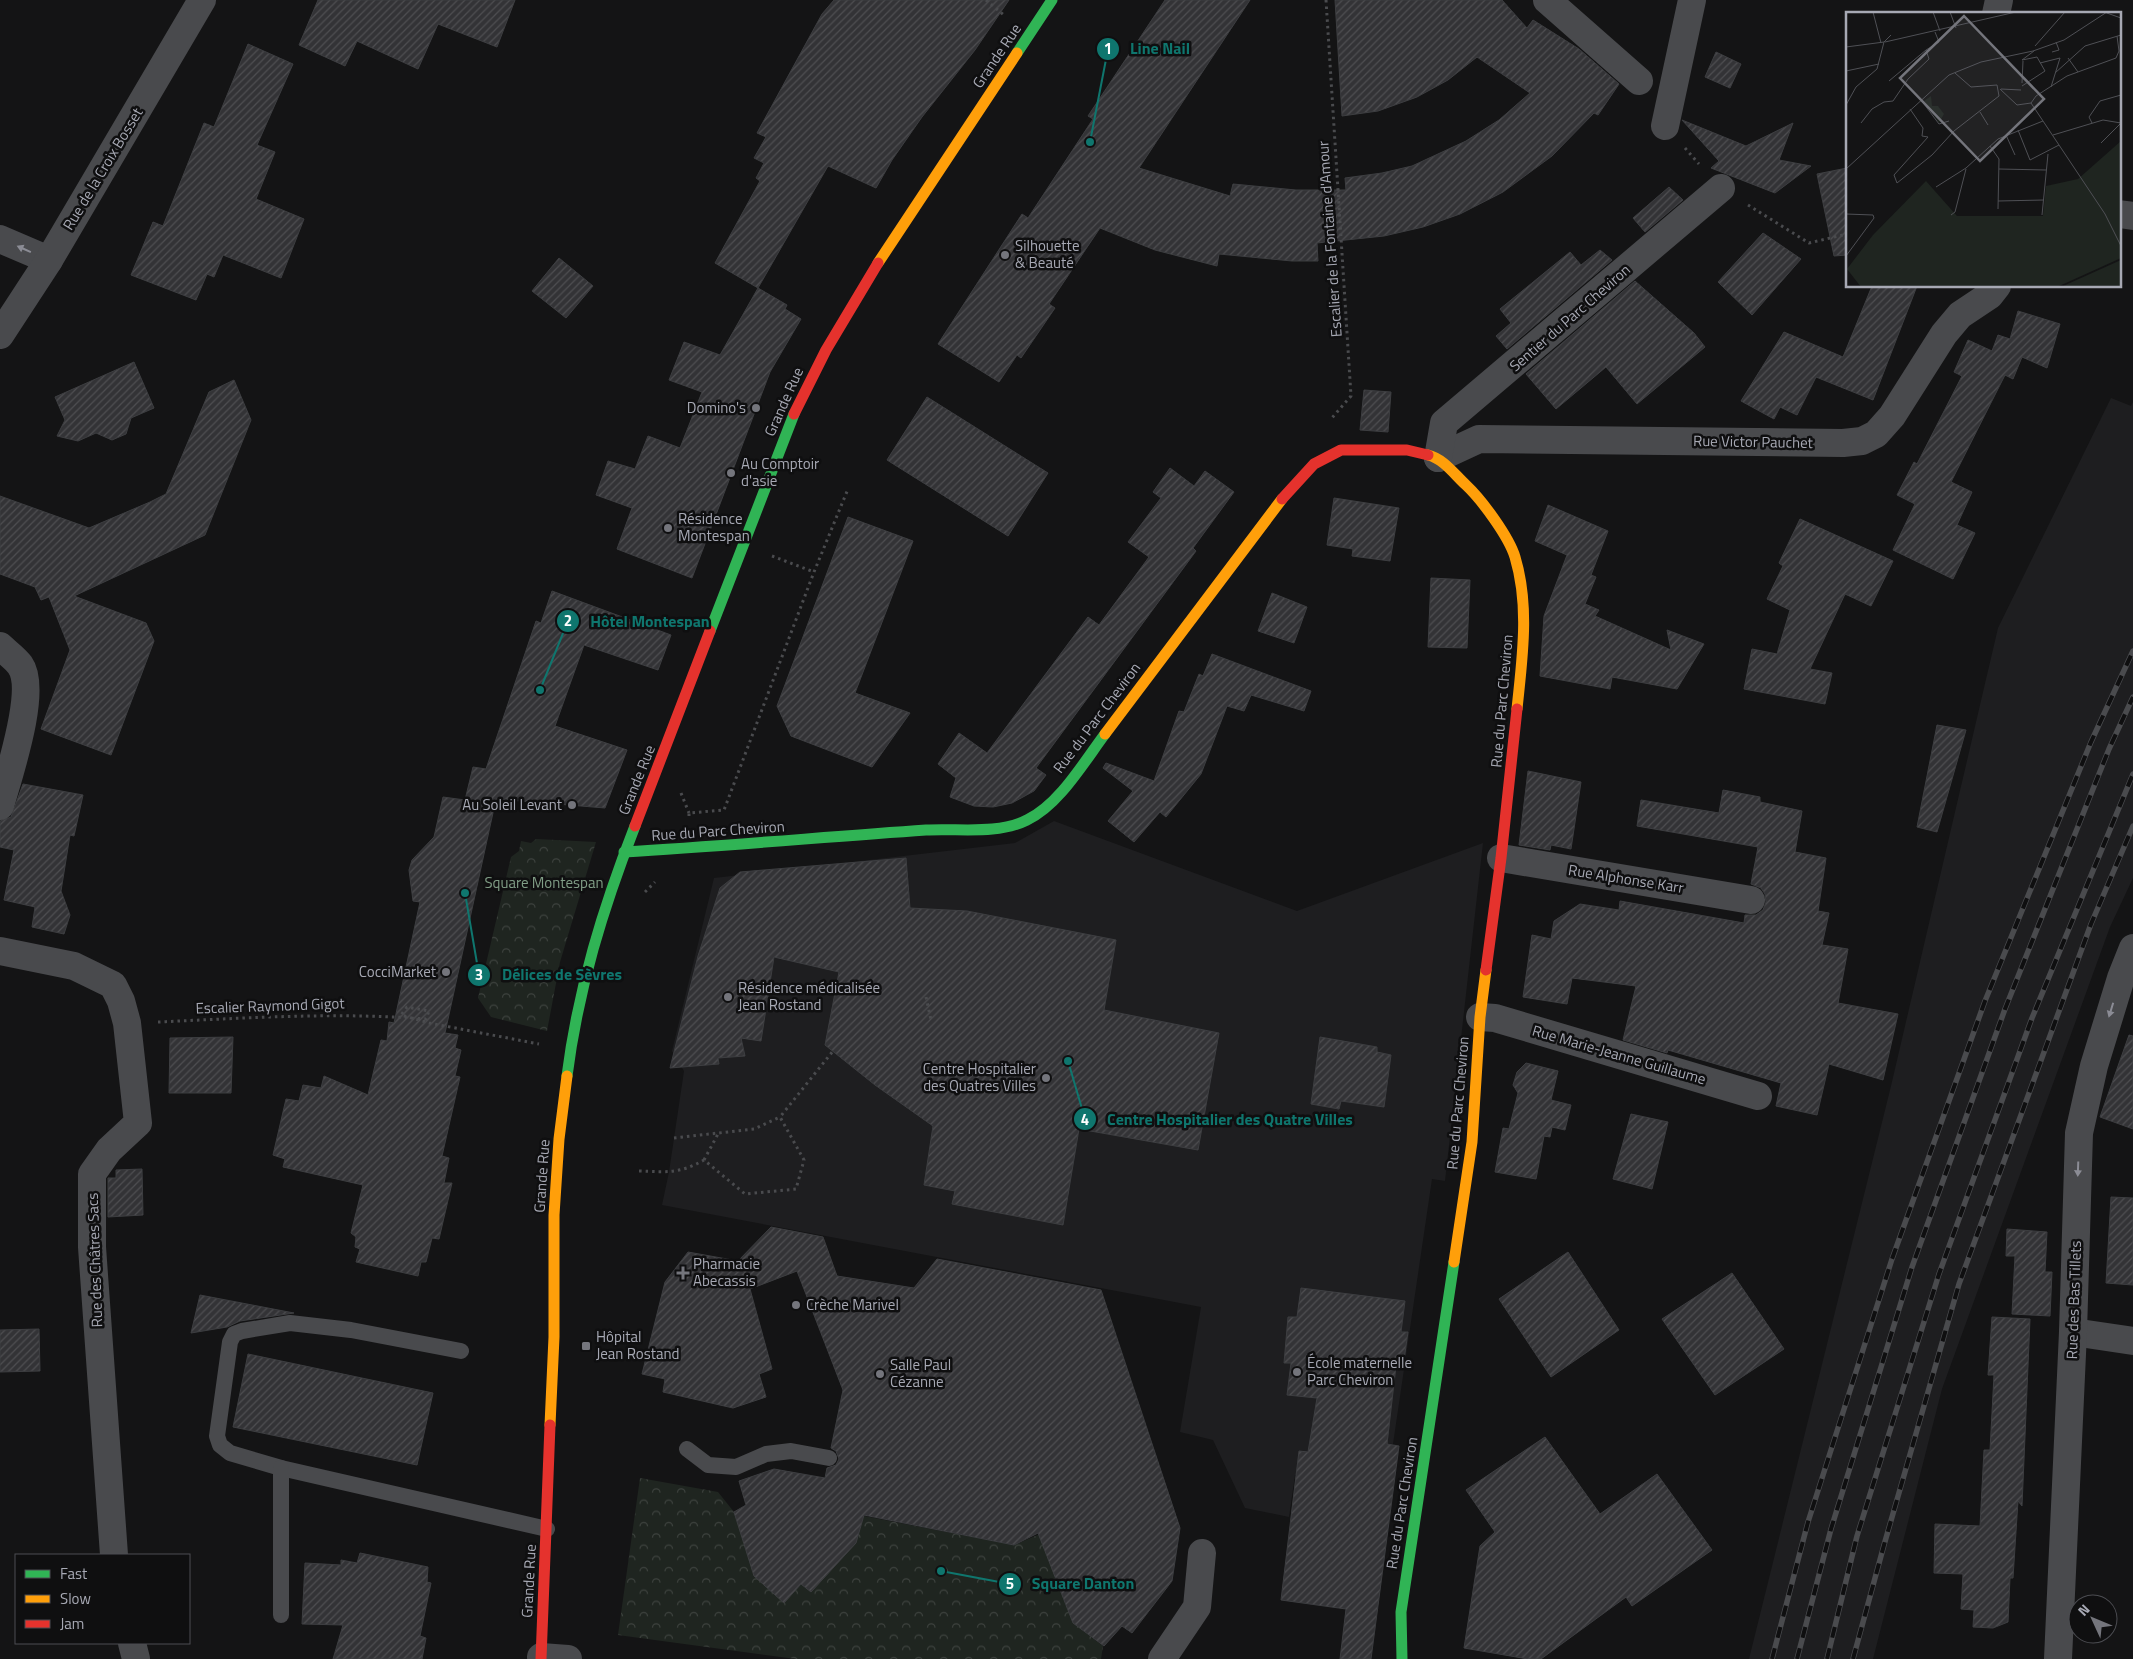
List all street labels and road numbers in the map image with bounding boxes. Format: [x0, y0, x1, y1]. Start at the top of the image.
street label: Grande Rue [966, 19, 1027, 93]
street label: Rue de la Croix Bosset [57, 102, 149, 234]
street label: Escalier de la Fontaine d'Amour [1311, 140, 1348, 338]
street label: Sentier du Parc Cheviron [1504, 258, 1635, 377]
street label: Grande Rue [758, 364, 809, 440]
street label: Rue Victor Pauchet [1693, 429, 1814, 454]
street label: Rue du Parc Cheviron [1484, 633, 1519, 769]
street label: Rue du Parc Cheviron [1047, 657, 1146, 778]
street label: Grande Rue [612, 741, 661, 818]
street label: Rue du Parc Cheviron [651, 814, 785, 847]
street label: Rue Alphonse Karr [1567, 858, 1685, 899]
street label: Escalier Raymond Gigot [195, 991, 346, 1020]
street label: Rue Marie-Jeanne Guillaume [1530, 1019, 1709, 1090]
street label: Rue du Parc Cheviron [1440, 1035, 1475, 1171]
street label: Grande Rue [527, 1138, 556, 1213]
street label: Rue des Châtres Sacs [81, 1192, 108, 1328]
street label: Rue des Bas Tillets [2060, 1240, 2087, 1360]
street label: Rue du Parc Cheviron [1380, 1435, 1423, 1571]
street label: Grande Rue [515, 1544, 542, 1618]

